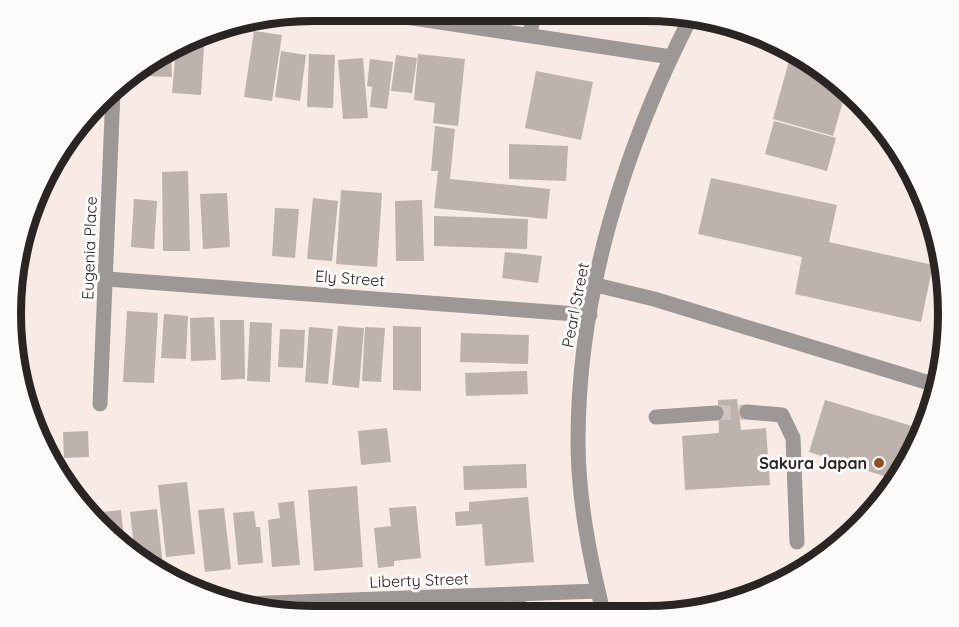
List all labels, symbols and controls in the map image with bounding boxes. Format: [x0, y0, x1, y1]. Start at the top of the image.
street label: Eugenia Place [77, 196, 101, 300]
street label: Pearl Street [557, 261, 593, 349]
street label: Ely Street [315, 266, 385, 290]
place label: Sakura Japan [759, 453, 867, 473]
marker: Sakura Japan [872, 456, 886, 470]
street label: Liberty Street [369, 568, 469, 592]

